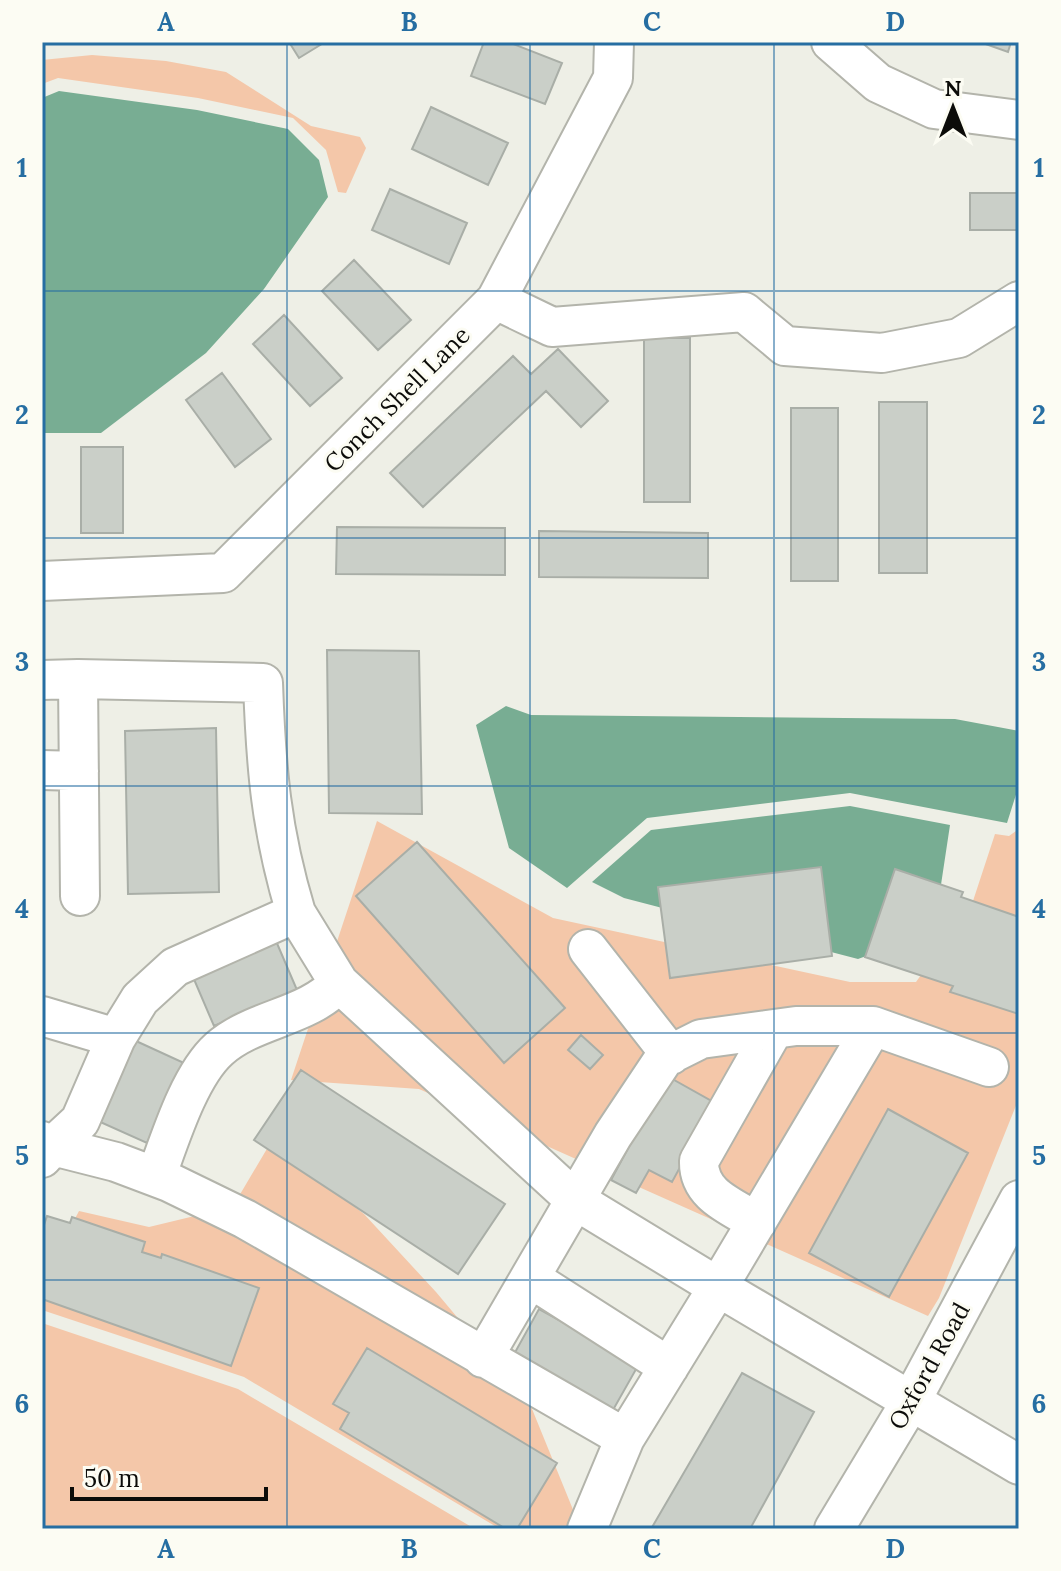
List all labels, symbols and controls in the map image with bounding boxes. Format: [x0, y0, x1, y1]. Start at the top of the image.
text: A [157, 5, 175, 38]
text: B [400, 5, 418, 38]
text: C [643, 5, 661, 38]
text: D [885, 5, 905, 38]
north arrow [913, 68, 993, 148]
text: N [944, 74, 962, 102]
text: 1 [17, 151, 27, 184]
text: 1 [1034, 151, 1044, 184]
street label: Conch Shell Lane [318, 320, 476, 478]
text: 2 [15, 398, 29, 431]
text: 2 [1032, 398, 1046, 431]
text: 3 [15, 645, 29, 678]
text: 3 [1032, 645, 1046, 678]
text: 4 [15, 892, 29, 925]
text: 4 [1032, 892, 1046, 925]
text: 5 [15, 1139, 29, 1172]
text: 5 [1032, 1139, 1046, 1172]
street label: Oxford Road [881, 1297, 977, 1435]
text: 6 [15, 1387, 29, 1420]
text: 6 [1032, 1387, 1046, 1420]
scale bar [72, 1451, 266, 1501]
text: 50 m [84, 1463, 140, 1494]
text: A [157, 1532, 175, 1565]
text: B [400, 1532, 418, 1565]
text: C [643, 1532, 661, 1565]
text: D [885, 1532, 905, 1565]

